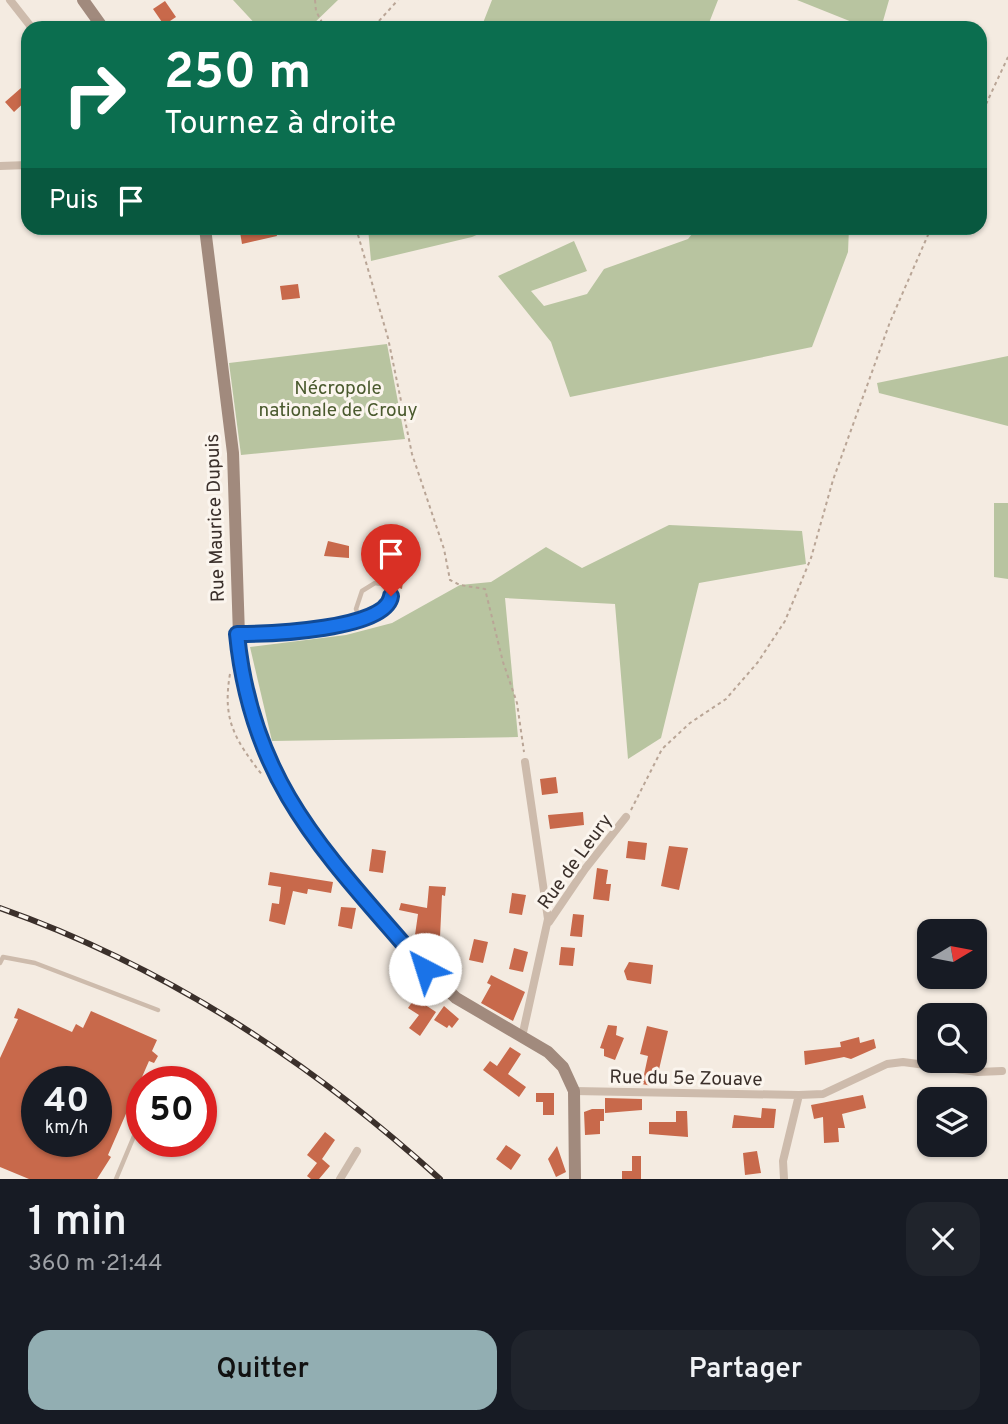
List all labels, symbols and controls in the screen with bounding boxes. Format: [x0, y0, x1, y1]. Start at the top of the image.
text: 250 m [164, 44, 311, 106]
icon: right [49, 49, 140, 140]
text: Tournez à droite [164, 105, 396, 145]
icon: arrive [112, 182, 150, 220]
text: Puis [49, 185, 98, 218]
park label: Nécropole nationale de Crouy [258, 377, 418, 423]
street label: Rue Maurice Dupuis [201, 433, 231, 603]
pin [361, 524, 421, 596]
icon: arrive [372, 535, 410, 573]
street label: Rue de Leury [533, 810, 618, 915]
north arrow [917, 919, 987, 989]
map controls [917, 919, 987, 1157]
position arrow [388, 932, 462, 1006]
button: search [917, 1003, 987, 1073]
speed limit sign: 50 [126, 1066, 217, 1157]
street label: Rue du 5e Zouave [609, 1066, 763, 1092]
text: 40 [44, 1080, 89, 1124]
button: layers [917, 1087, 987, 1157]
text: km/h [45, 1117, 88, 1140]
text: 1 min [28, 1197, 127, 1250]
button: close [906, 1202, 980, 1276]
text: 360 m · 21:44 [28, 1250, 162, 1279]
button: Quitter [28, 1330, 497, 1410]
button: Partager [511, 1330, 980, 1410]

